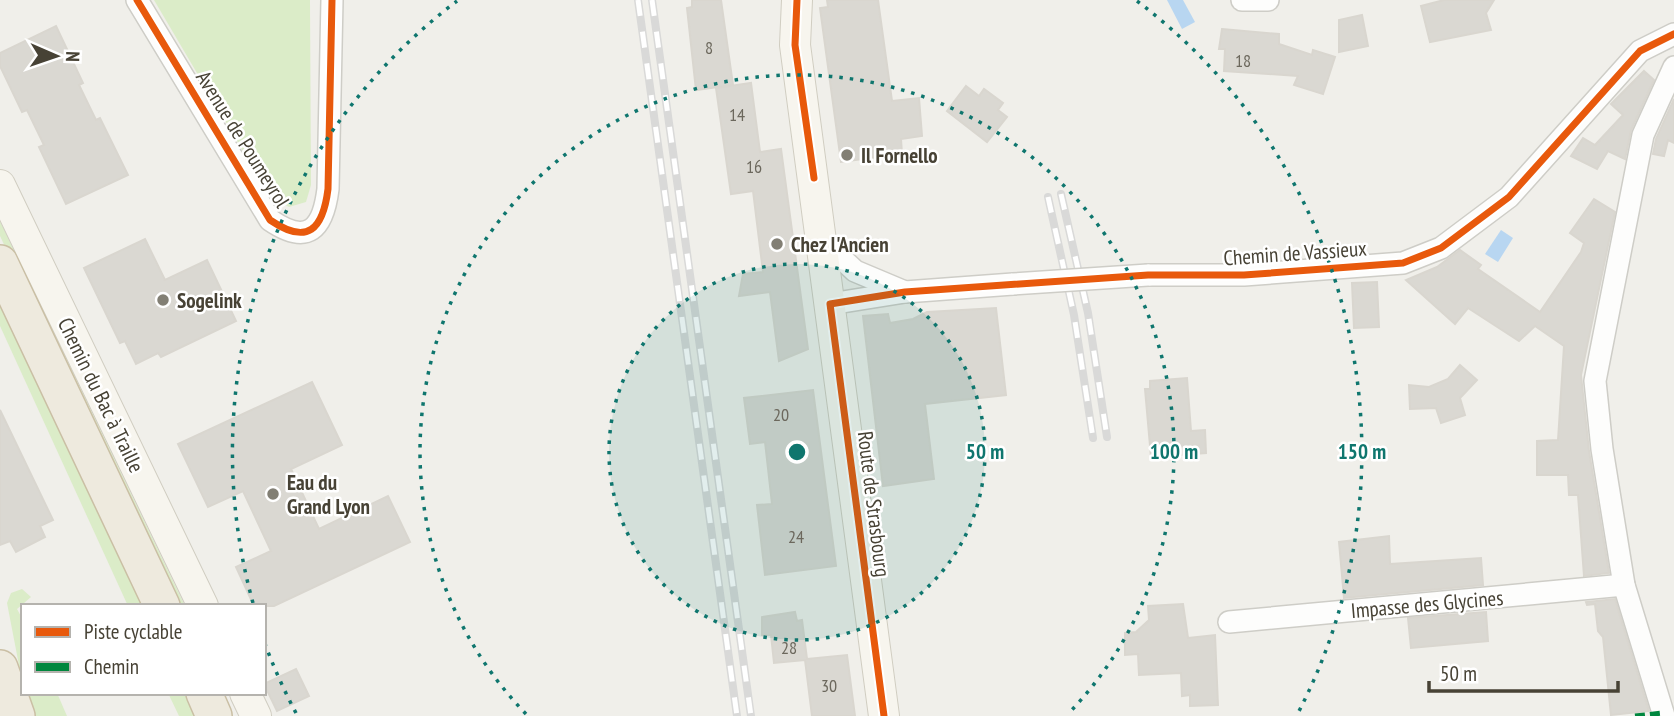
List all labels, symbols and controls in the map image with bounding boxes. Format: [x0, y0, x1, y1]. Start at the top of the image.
north arrow [21, 21, 91, 91]
house number: 8 [705, 36, 713, 59]
house number: 18 [1235, 49, 1251, 72]
text: N [61, 51, 85, 62]
street label: Avenue de Poumeyrol [190, 66, 296, 213]
house number: 14 [729, 103, 745, 126]
place label: Il Fornello [861, 142, 938, 169]
marker: Il Fornello [839, 147, 855, 163]
house number: 16 [746, 155, 762, 178]
place label: Chez l'Ancien [791, 231, 889, 258]
street label: Chemin de Vassieux [1222, 235, 1368, 271]
marker: Chez l'Ancien [769, 236, 785, 252]
place label: Sogelink [177, 287, 242, 314]
marker: Sogelink [155, 292, 171, 308]
street label: Chemin du Bac à Traille [52, 313, 150, 477]
house number: 20 [773, 403, 789, 426]
street label: Route de Strasbourg [852, 430, 896, 578]
text: 50 m [966, 438, 1004, 465]
text: 100 m [1150, 438, 1198, 465]
text: 150 m [1338, 438, 1386, 465]
centre of rings [785, 440, 809, 464]
place label: Eau du Grand Lyon [287, 469, 370, 520]
marker: Eau du Grand Lyon [265, 486, 281, 502]
house number: 24 [788, 525, 804, 548]
street label: Impasse des Glycines [1350, 584, 1504, 624]
legend [21, 604, 266, 695]
text: Piste cyclable [84, 618, 182, 645]
house number: 28 [781, 636, 797, 659]
scale bar [1429, 650, 1618, 694]
text: Chemin [84, 653, 139, 680]
text: 50 m [1440, 660, 1477, 687]
house number: 30 [821, 674, 837, 697]

